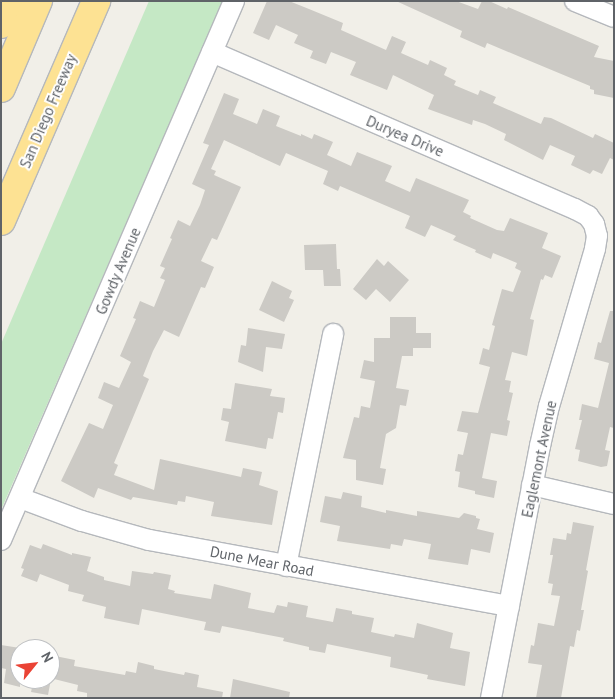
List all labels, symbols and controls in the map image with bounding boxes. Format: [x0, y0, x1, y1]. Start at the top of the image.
street label: San Diego Freeway [16, 51, 80, 171]
street label: Duryea Drive [364, 112, 446, 160]
street label: Gowdy Avenue [91, 224, 145, 318]
street label: Eaglemont Avenue [518, 398, 560, 520]
street label: Dune Mear Road [208, 542, 316, 580]
north arrow [10, 639, 60, 689]
text: N [37, 649, 57, 666]

